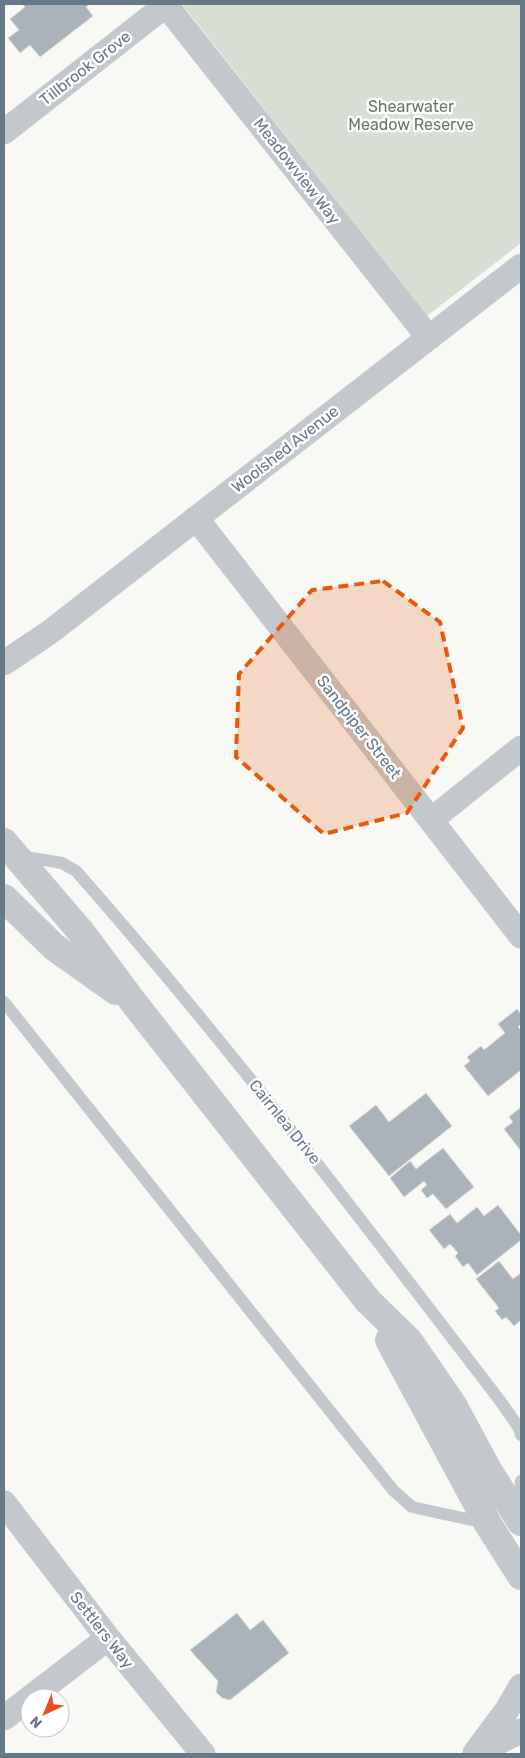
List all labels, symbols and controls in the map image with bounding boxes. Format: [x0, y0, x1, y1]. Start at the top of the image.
street label: Tillbrook Grove [36, 27, 134, 109]
park label: Shearwater Meadow Reserve [348, 97, 474, 134]
street label: Meadowview Way [250, 114, 344, 228]
street label: Woolshed Avenue [228, 401, 342, 497]
street label: Sandpiper Street [313, 672, 405, 782]
street label: Cairnlea Drive [245, 1076, 325, 1168]
street label: Settlers Way [66, 1588, 138, 1672]
north arrow [20, 1688, 70, 1738]
text: N [27, 1712, 46, 1732]

